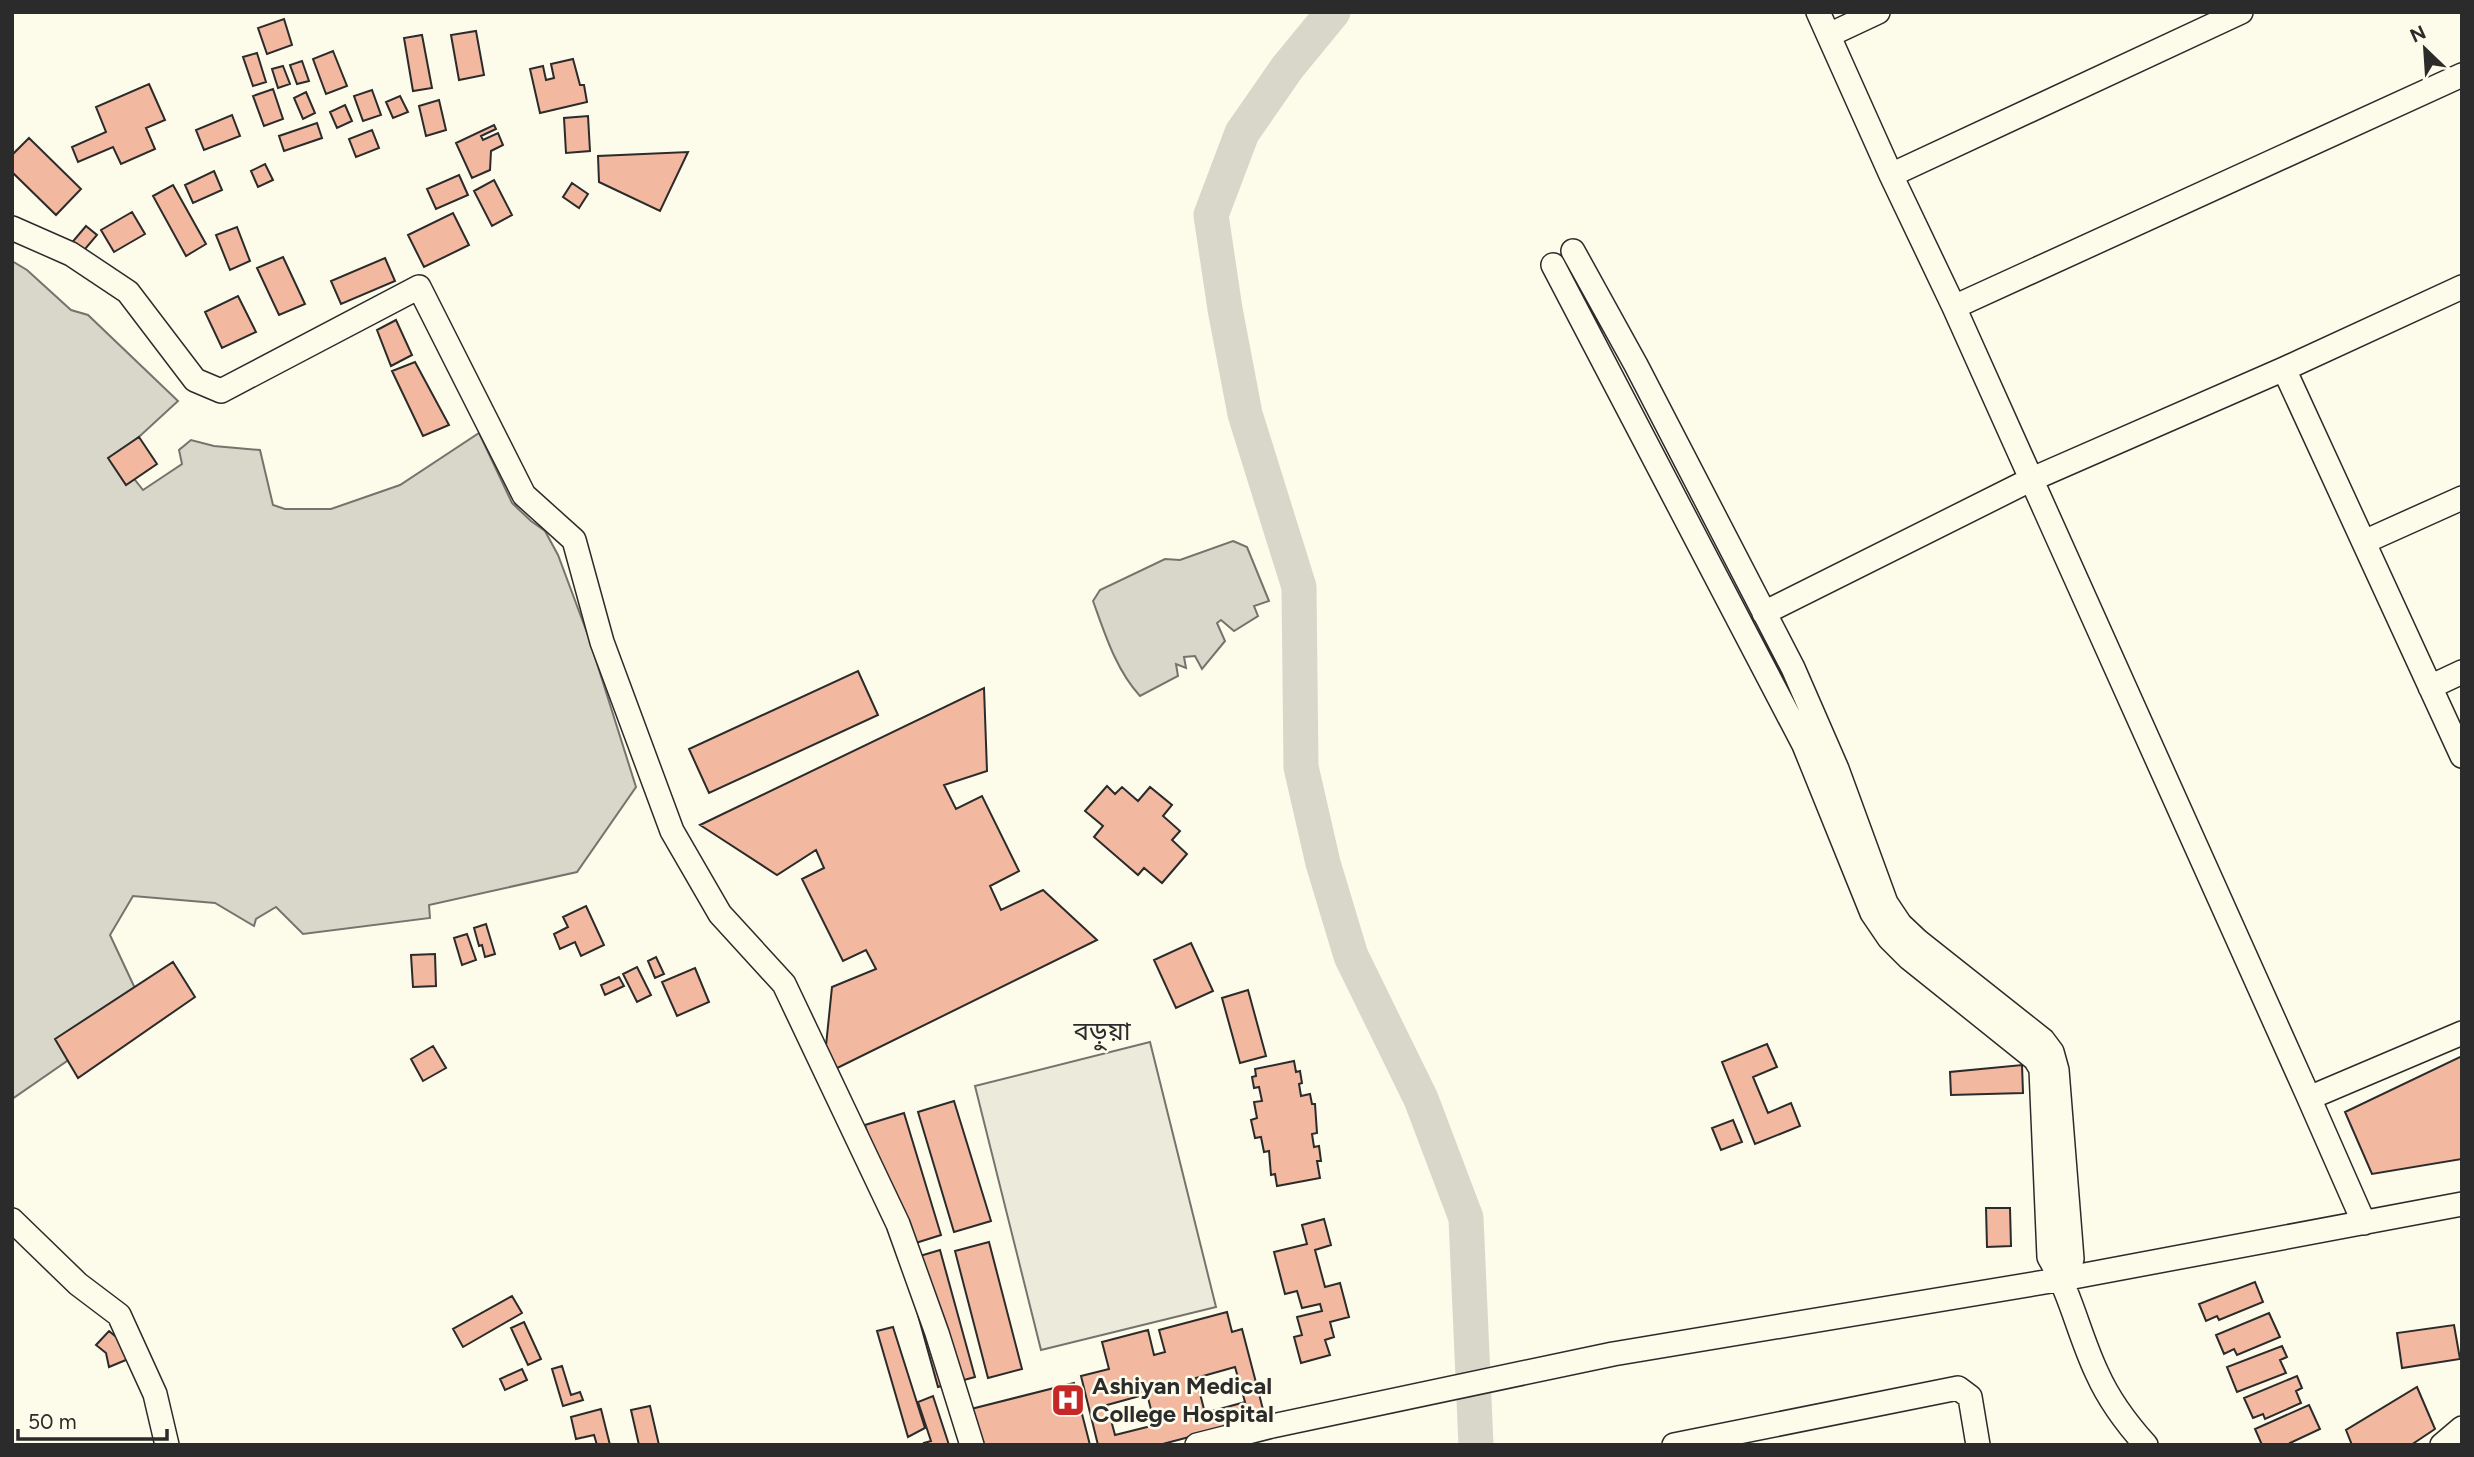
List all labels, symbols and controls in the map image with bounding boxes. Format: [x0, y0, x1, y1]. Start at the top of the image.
north arrow [2390, 14, 2460, 84]
text: N [2407, 21, 2430, 48]
district label: বড়ুয়া [1072, 1015, 1132, 1051]
place label: Ashiyan Medical College Hospital [1092, 1371, 1274, 1428]
hospital icon: Ashiyan Medical College Hospital [1049, 1381, 1087, 1419]
scale bar [18, 1398, 166, 1442]
text: 50 m [28, 1409, 77, 1434]

